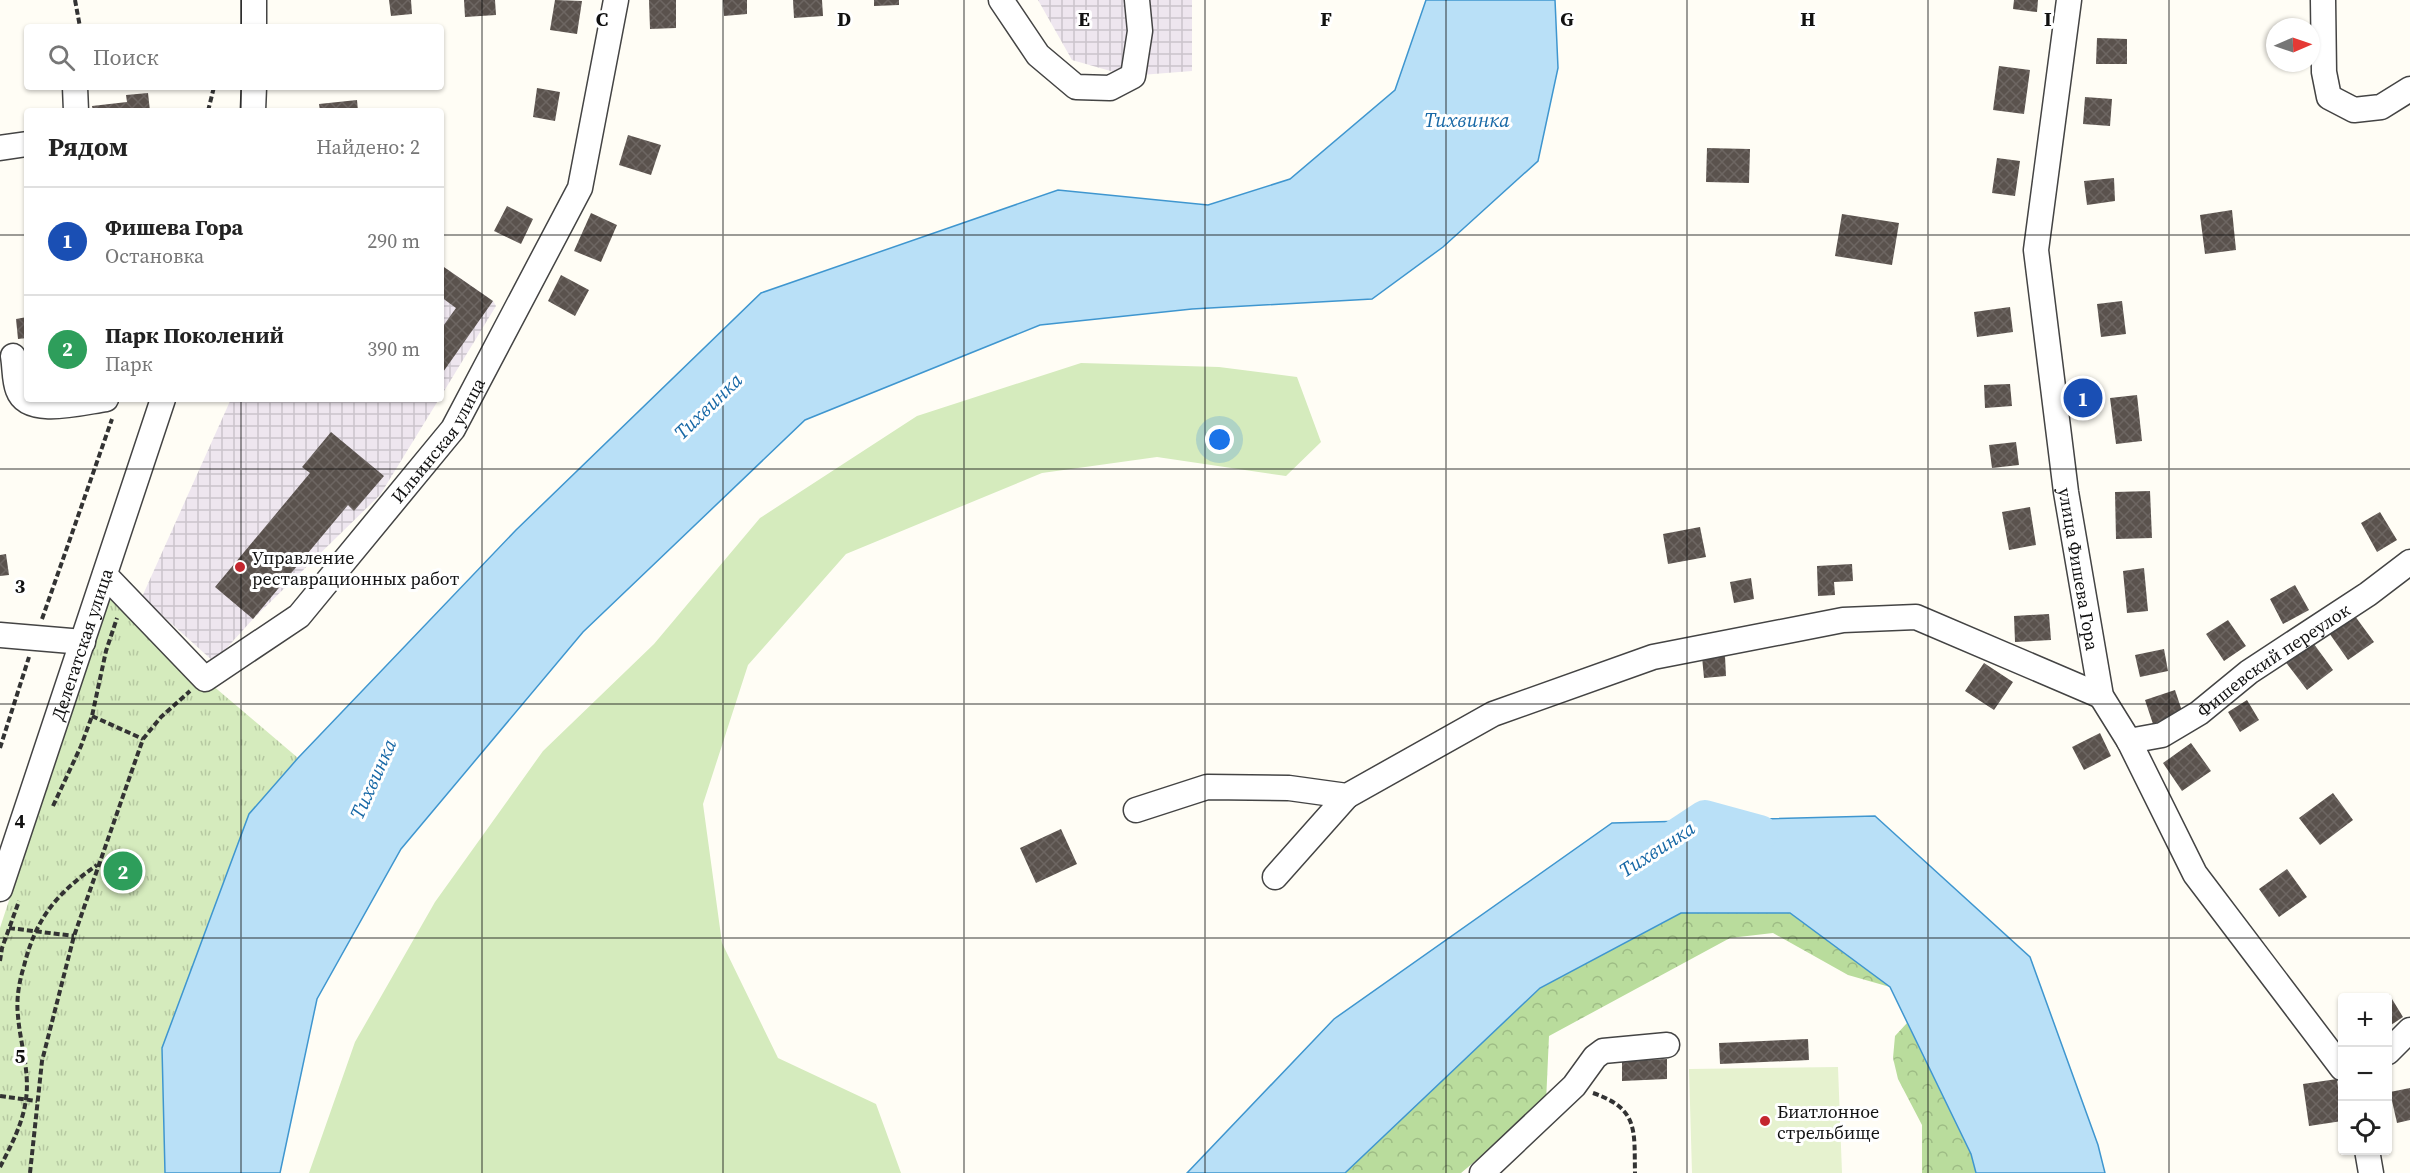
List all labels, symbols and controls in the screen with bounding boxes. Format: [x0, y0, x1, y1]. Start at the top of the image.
text: C [596, 5, 608, 33]
text: D [837, 5, 851, 33]
text: E [1078, 5, 1090, 33]
text: F [1320, 5, 1332, 33]
text: G [1560, 5, 1574, 33]
text: H [1800, 5, 1816, 33]
text: I [2044, 5, 2052, 33]
north arrow [2266, 18, 2320, 72]
search box [24, 24, 444, 90]
icon: search [45, 41, 78, 74]
text: Поиск [93, 42, 159, 72]
water label: Тихвинка [1424, 106, 1510, 134]
text: Рядом [48, 129, 128, 165]
text: Найдено: 2 [316, 133, 420, 161]
text: Фишева Гора [105, 212, 243, 242]
text: 1 [62, 227, 73, 255]
text: 290 m [367, 227, 420, 255]
text: Остановка [105, 242, 204, 270]
text: Парк Поколений [105, 320, 284, 350]
text: 2 [62, 335, 73, 363]
text: 390 m [367, 335, 420, 363]
text: Парк [105, 350, 153, 378]
water label: Тихвинка [668, 366, 749, 446]
street label: Ильинская улица [385, 372, 491, 508]
pin: 1 [2064, 376, 2102, 420]
your location [1205, 425, 1234, 454]
street label: улица Фишева Гора [2053, 486, 2106, 653]
place label: Управление реставрационных работ [252, 545, 460, 591]
marker: Управление реставрационных работ [233, 560, 247, 574]
street label: Делегатская улица [44, 564, 119, 724]
text: 3 [15, 572, 26, 600]
street label: Фишевский переулок [2191, 597, 2355, 723]
water label: Тихвинка [343, 734, 403, 824]
text: 4 [15, 807, 26, 835]
water label: Тихвинка [1614, 814, 1701, 884]
pin: 2 [104, 848, 142, 894]
map controls [2338, 993, 2392, 1155]
button: + [2338, 993, 2392, 1047]
text: 5 [15, 1042, 26, 1070]
button: − [2338, 1047, 2392, 1101]
place label: Биатлонное стрельбище [1777, 1099, 1880, 1145]
button: locate [2338, 1101, 2392, 1155]
marker: Биатлонное стрельбище [1758, 1114, 1772, 1128]

